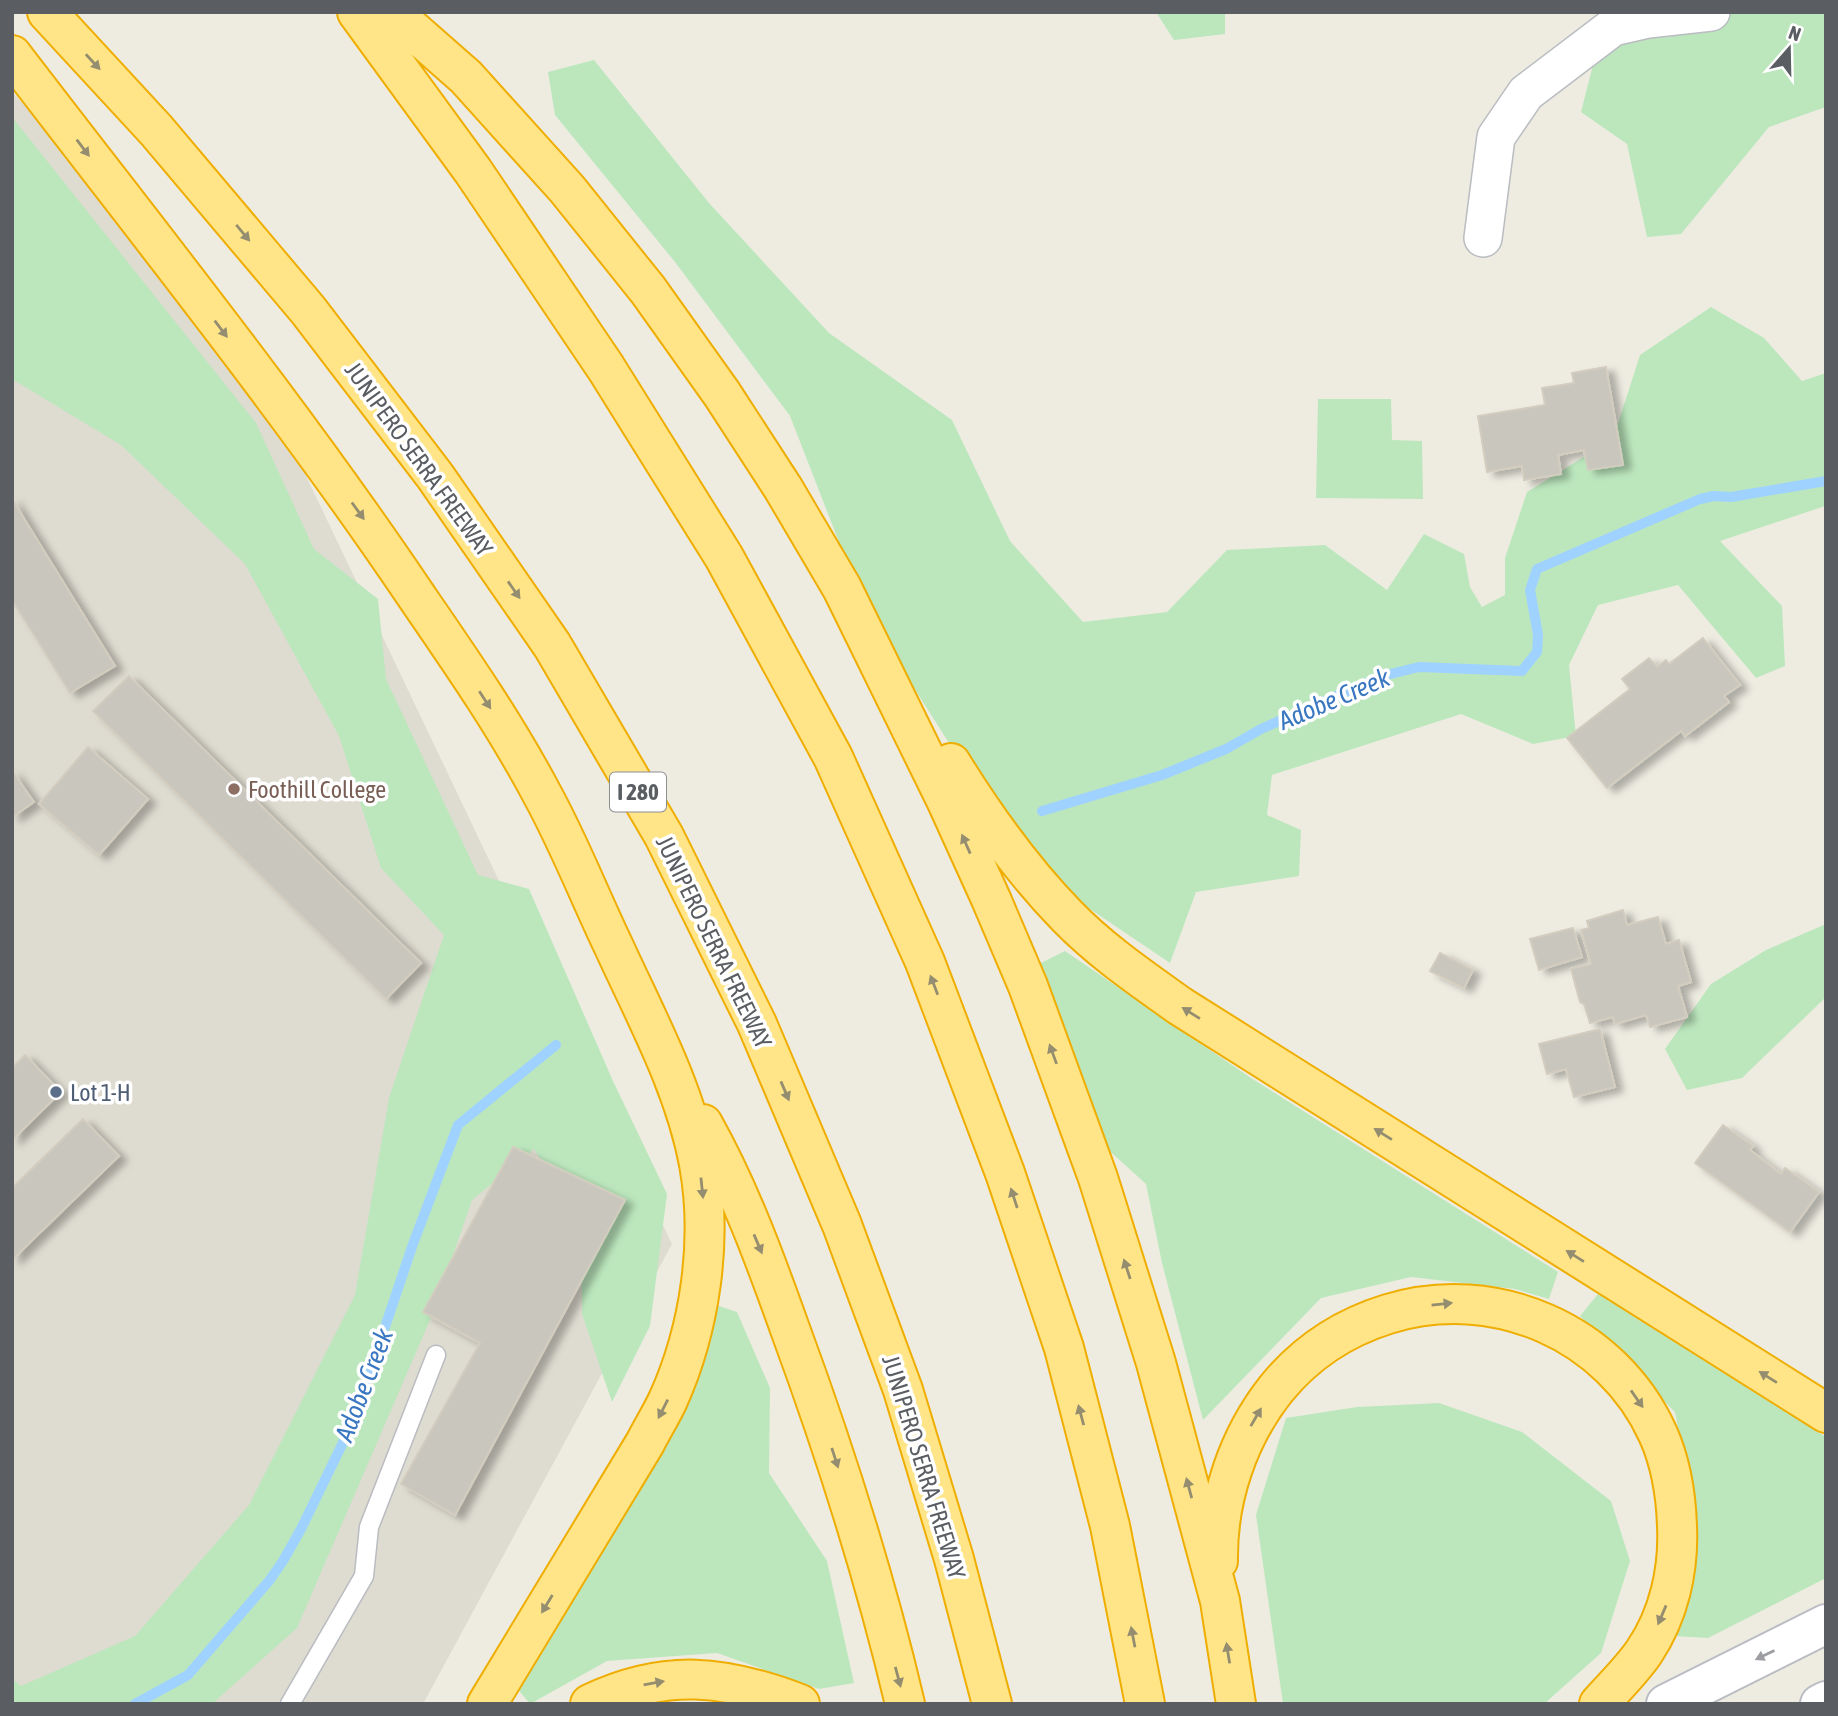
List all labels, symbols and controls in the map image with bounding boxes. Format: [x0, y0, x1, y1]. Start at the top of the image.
north arrow [1754, 14, 1824, 84]
text: N [1786, 21, 1804, 45]
one-way arrow [85, 53, 101, 70]
one-way arrow [76, 139, 90, 157]
one-way arrow [235, 225, 250, 242]
one-way arrow [214, 320, 228, 338]
street label: JUNIPERO SERRA FREEWAY [340, 357, 499, 561]
one-way arrow [351, 502, 365, 520]
one-way arrow [507, 581, 521, 599]
water label: Adobe Creek [1273, 662, 1395, 736]
one-way arrow [478, 690, 491, 709]
road number: I 280 [610, 772, 666, 812]
place label: Foothill College [248, 776, 386, 803]
marker: Foothill College [226, 781, 242, 797]
street label: JUNIPERO SERRA FREEWAY [651, 831, 777, 1053]
one-way arrow [960, 834, 972, 854]
one-way arrow [928, 974, 939, 995]
one-way arrow [1181, 1006, 1200, 1019]
one-way arrow [1047, 1044, 1058, 1065]
place label: Lot 1-H [70, 1079, 131, 1106]
one-way arrow [780, 1080, 791, 1101]
marker: Lot 1-H [48, 1084, 64, 1100]
one-way arrow [1373, 1128, 1393, 1141]
one-way arrow [696, 1177, 707, 1199]
one-way arrow [1008, 1187, 1019, 1208]
one-way arrow [753, 1234, 764, 1255]
one-way arrow [1566, 1249, 1585, 1262]
one-way arrow [1122, 1259, 1132, 1280]
one-way arrow [1431, 1298, 1453, 1309]
water label: Adobe Creek [328, 1324, 399, 1446]
street label: JUNIPERO SERRA FREEWAY [877, 1352, 971, 1583]
one-way arrow [1758, 1371, 1777, 1384]
one-way arrow [1630, 1390, 1644, 1408]
one-way arrow [657, 1399, 669, 1419]
one-way arrow [1075, 1404, 1086, 1426]
one-way arrow [1250, 1408, 1262, 1427]
one-way arrow [830, 1448, 841, 1469]
one-way arrow [1184, 1477, 1194, 1498]
one-way arrow [540, 1595, 553, 1614]
one-way arrow [1656, 1605, 1667, 1626]
one-way arrow [1127, 1626, 1138, 1648]
one-way arrow [1222, 1641, 1233, 1663]
one-way arrow [1755, 1649, 1775, 1660]
one-way arrow [893, 1666, 904, 1688]
one-way arrow [643, 1677, 665, 1688]

